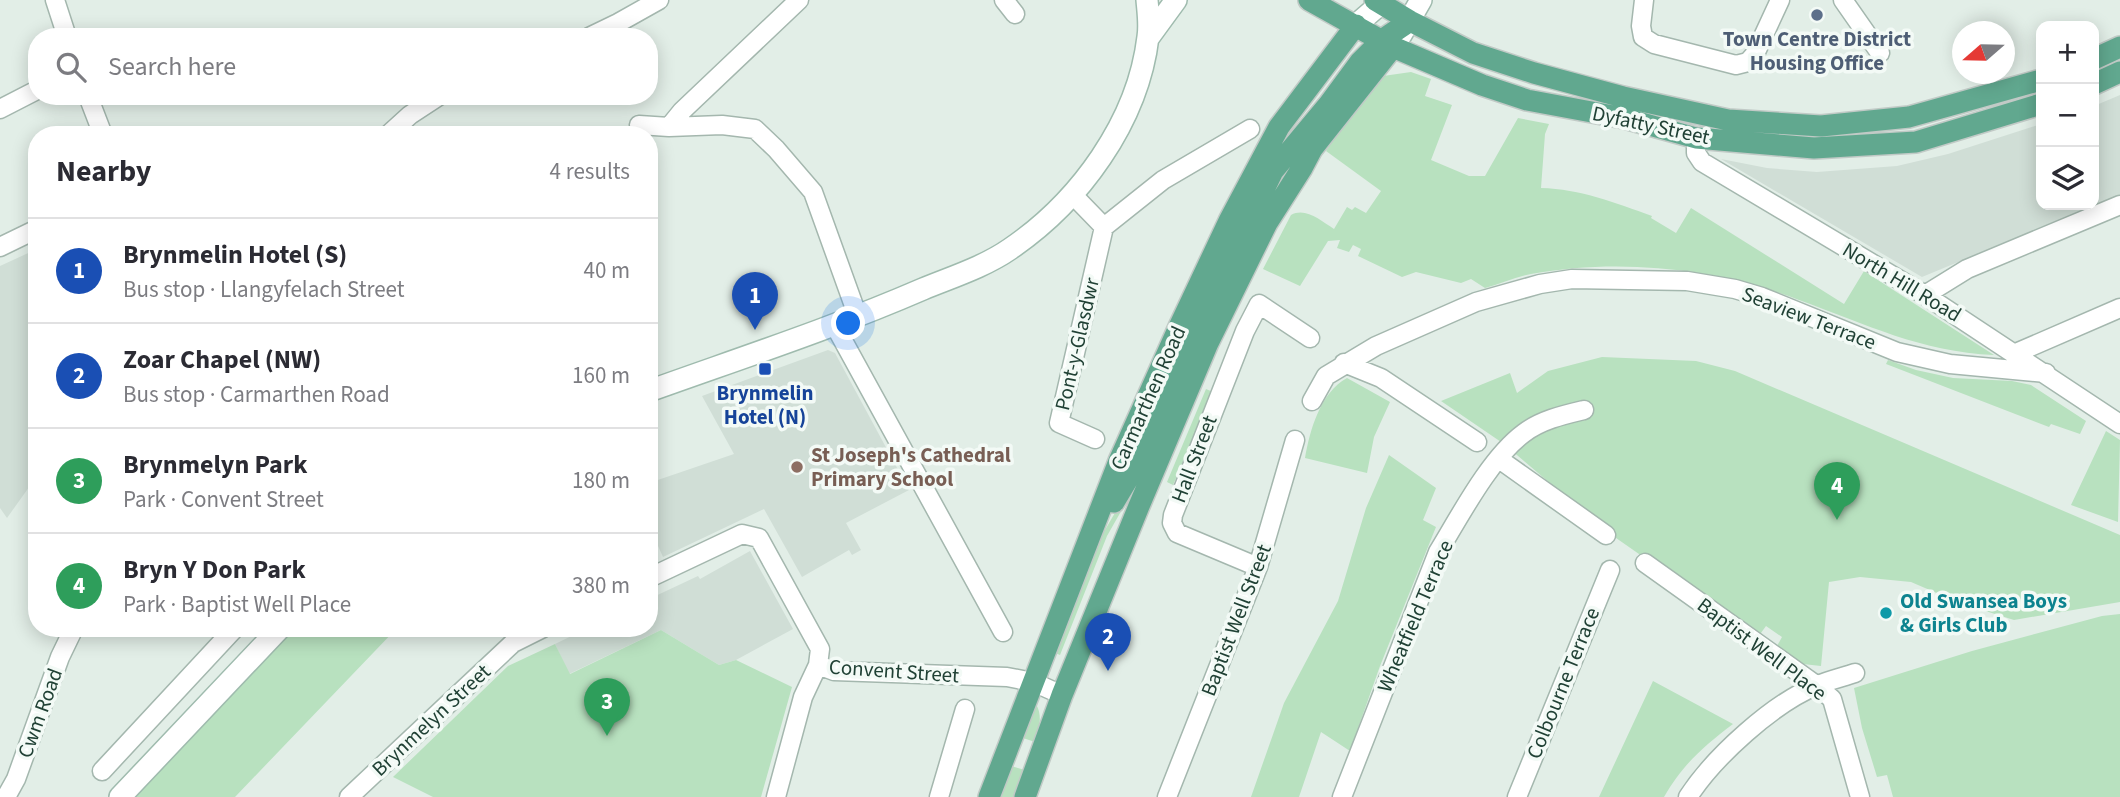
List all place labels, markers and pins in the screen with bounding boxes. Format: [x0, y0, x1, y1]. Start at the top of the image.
marker: Town Centre District Housing Office [1809, 7, 1825, 23]
place label: Town Centre District Housing Office [1723, 24, 1911, 78]
pin: 1 [732, 272, 778, 330]
marker: Brynmelin Hotel (N) [757, 361, 773, 377]
place label: Brynmelin Hotel (N) [717, 378, 813, 432]
place label: St Joseph's Cathedral Primary School [811, 440, 1011, 494]
marker: St Joseph's Cathedral Primary School [789, 459, 805, 475]
pin: 4 [1814, 462, 1860, 520]
place label: Old Swansea Boys & Girls Club [1900, 586, 2067, 640]
marker: Old Swansea Boys & Girls Club [1878, 605, 1894, 621]
pin: 2 [1085, 613, 1131, 671]
pin: 3 [584, 678, 630, 736]

